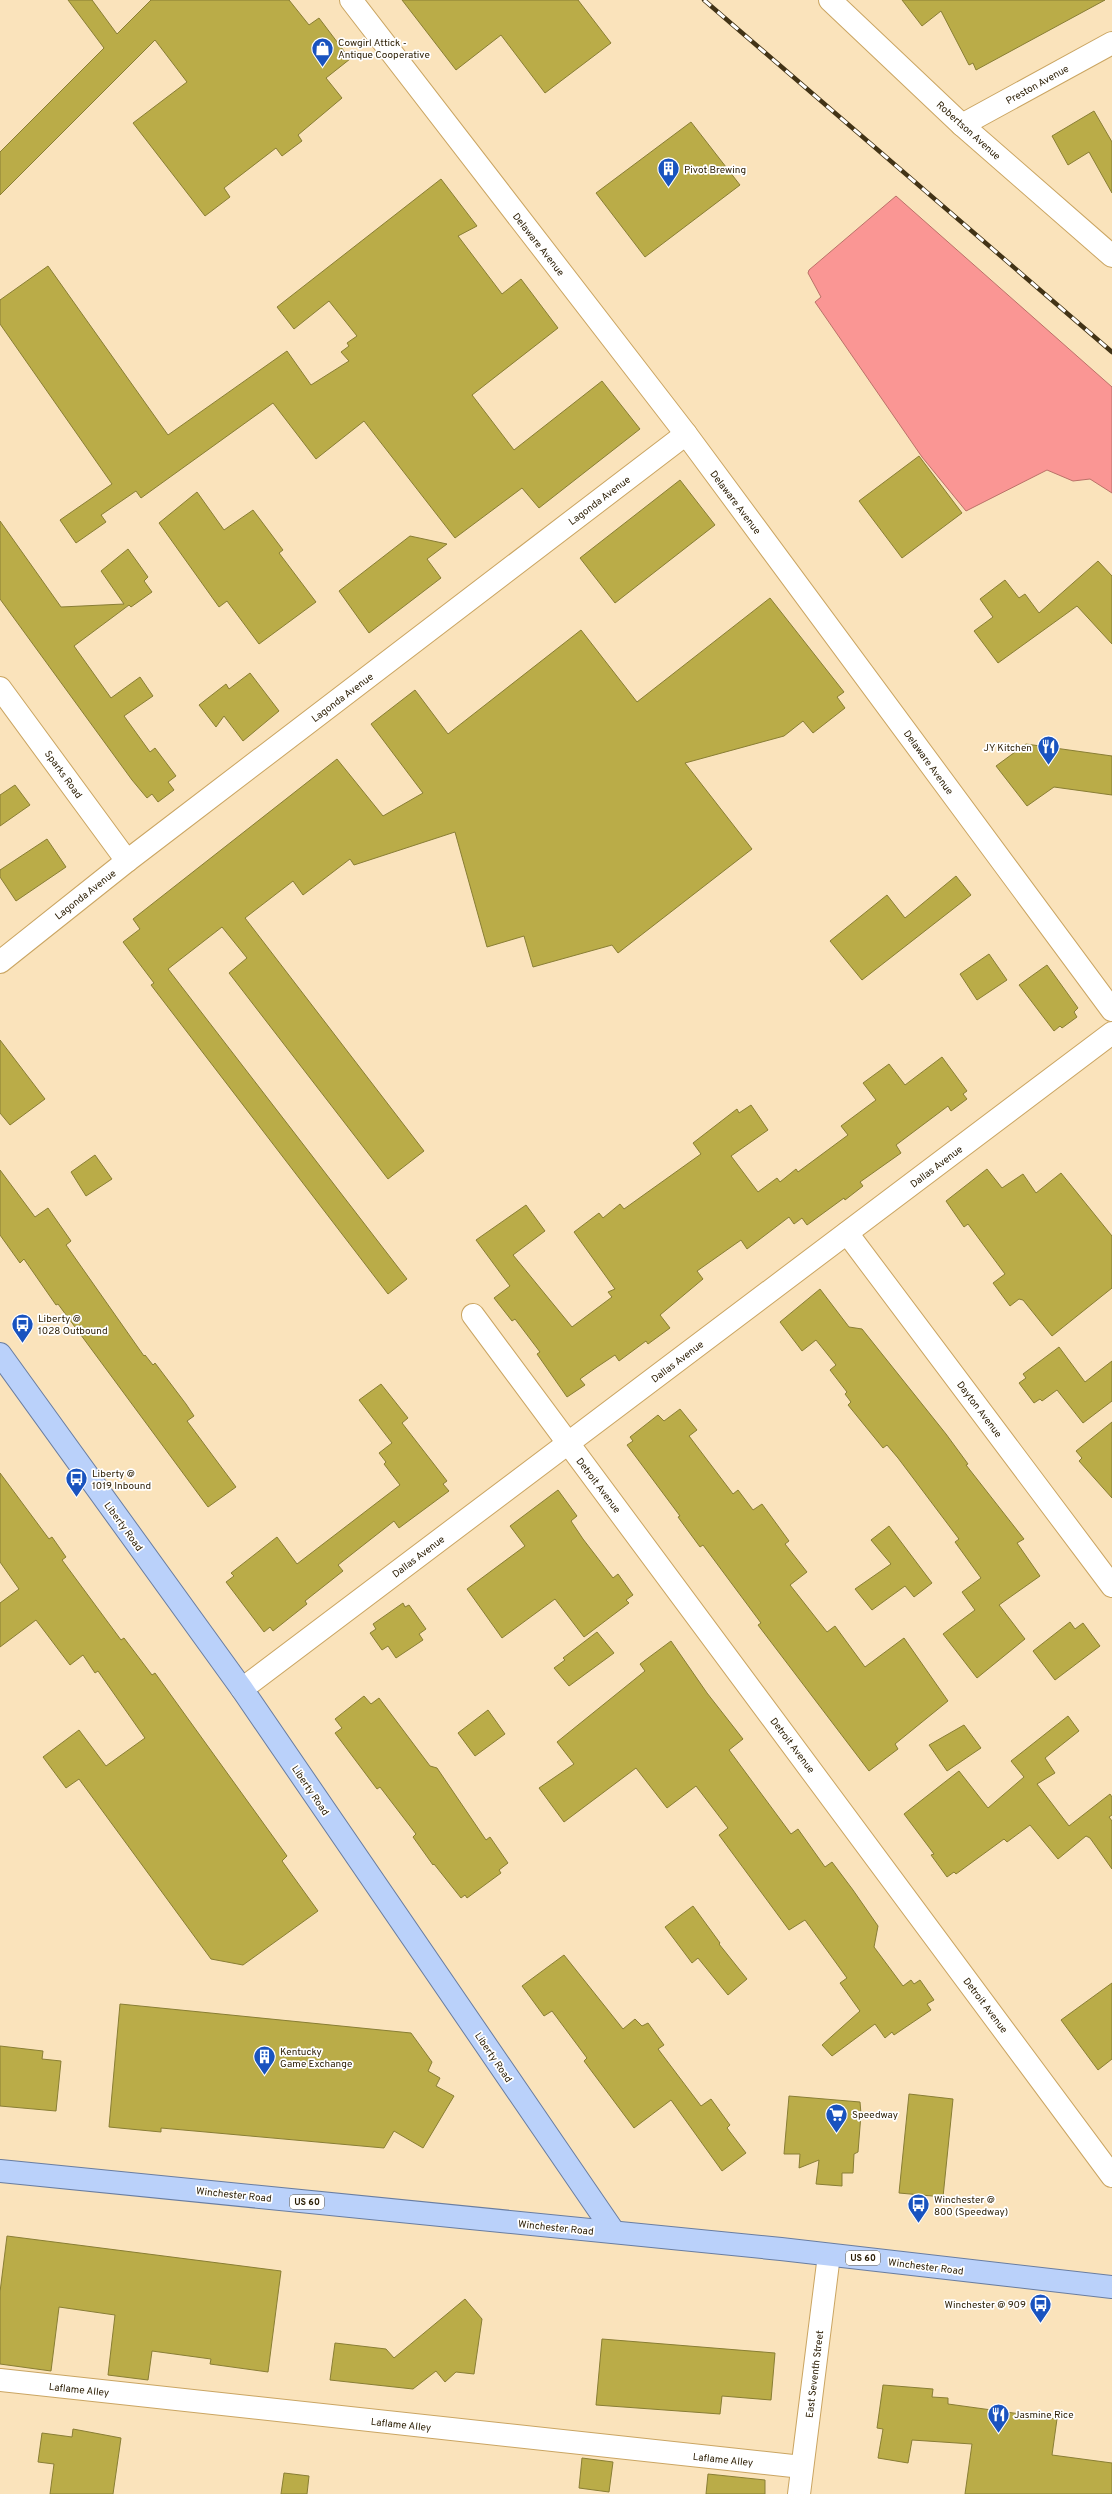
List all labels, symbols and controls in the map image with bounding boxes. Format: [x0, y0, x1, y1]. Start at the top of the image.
shop icon: Cowgirl Attick - Antique Cooperative [309, 35, 335, 68]
place label: Cowgirl Attick - Antique Cooperative [338, 37, 430, 62]
street label: Preston Avenue [1004, 63, 1072, 108]
street label: Robertson Avenue [933, 99, 1003, 163]
building icon: Pivot Brewing [655, 156, 681, 189]
place label: Pivot Brewing [684, 164, 746, 177]
street label: Delaware Avenue [509, 211, 567, 279]
street label: Delaware Avenue [707, 468, 763, 537]
street label: Lagonda Avenue [566, 474, 633, 529]
street label: Lagonda Avenue [309, 671, 376, 726]
street label: Delaware Avenue [900, 728, 956, 798]
restaurant icon: JY Kitchen [1035, 734, 1061, 767]
place label: JY Kitchen [983, 742, 1032, 755]
street label: Sparks Road [41, 748, 85, 801]
street label: Lagonda Avenue [53, 867, 119, 923]
street label: Dallas Avenue [908, 1143, 966, 1191]
bus stop icon: Liberty @ 1028 Outbound [10, 1311, 36, 1344]
place label: Liberty @ 1028 Outbound [38, 1313, 108, 1338]
street label: Dallas Avenue [649, 1338, 707, 1386]
street label: Dayton Avenue [953, 1379, 1004, 1441]
street label: Detroit Avenue [573, 1456, 623, 1516]
bus stop icon: Liberty @ 1019 Inbound [63, 1466, 89, 1499]
place label: Liberty @ 1019 Inbound [92, 1468, 151, 1493]
street label: Liberty Road [101, 1500, 145, 1554]
street label: Dallas Avenue [390, 1533, 448, 1581]
street label: Detroit Avenue [767, 1716, 817, 1776]
street label: Liberty Road [288, 1763, 331, 1818]
street label: Detroit Avenue [960, 1976, 1010, 2036]
street label: Liberty Road [471, 2030, 514, 2085]
building icon: Kentucky Game Exchange [251, 2044, 277, 2077]
place label: Kentucky Game Exchange [280, 2046, 352, 2071]
supermarket icon: Speedway [824, 2101, 850, 2134]
place label: Speedway [852, 2109, 898, 2122]
street label: Winchester Road [195, 2185, 272, 2206]
bus stop icon: Winchester @ 800 (Speedway) [905, 2192, 931, 2225]
place label: Winchester @ 800 (Speedway) [934, 2194, 1008, 2219]
road number: US 60 [290, 2195, 324, 2209]
street label: Winchester Road [517, 2218, 594, 2239]
road number: US 60 [846, 2251, 880, 2265]
street label: Winchester Road [887, 2256, 964, 2279]
bus stop icon: Winchester @ 909 [1028, 2291, 1054, 2324]
place label: Winchester @ 909 [945, 2299, 1026, 2312]
street label: East Seventh Street [804, 2329, 827, 2419]
street label: Laflame Alley [48, 2381, 110, 2400]
restaurant icon: Jasmine Rice [985, 2401, 1011, 2434]
place label: Jasmine Rice [1014, 2409, 1074, 2422]
street label: Laflame Alley [370, 2416, 432, 2435]
street label: Laflame Alley [692, 2451, 754, 2470]

